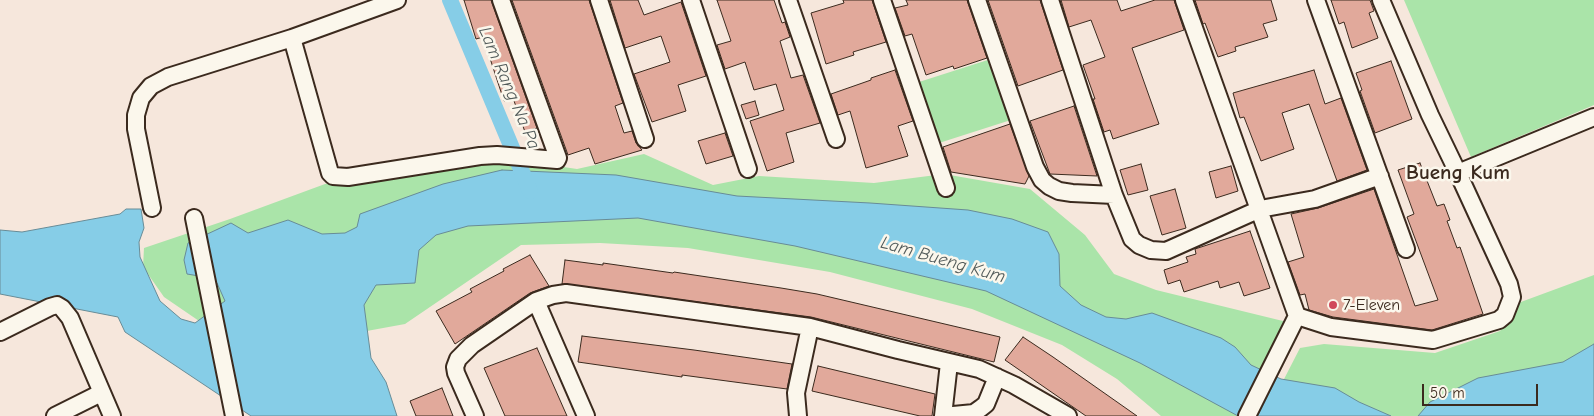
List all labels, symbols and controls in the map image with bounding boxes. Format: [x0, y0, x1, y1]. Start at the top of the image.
water label: Lam Rang Na Pa [474, 24, 544, 152]
district label: Bueng Kum [1406, 160, 1510, 186]
water label: Lam Bueng Kum [878, 232, 1008, 288]
place label: 7-Eleven [1343, 295, 1400, 315]
marker: 7-Eleven [1327, 299, 1339, 311]
scale bar [1424, 374, 1540, 406]
text: 50 m [1430, 384, 1465, 402]

